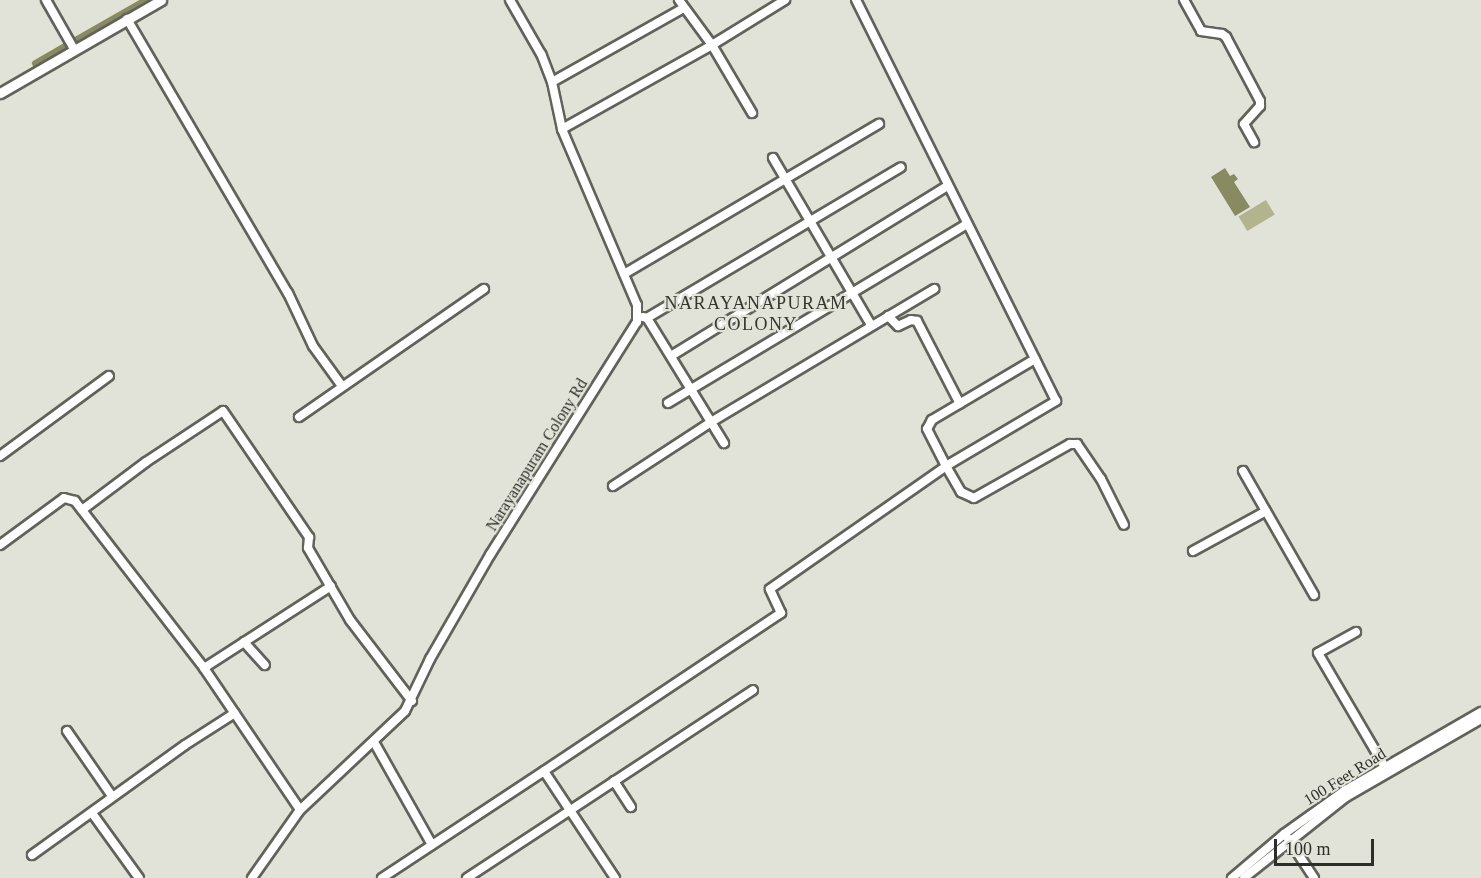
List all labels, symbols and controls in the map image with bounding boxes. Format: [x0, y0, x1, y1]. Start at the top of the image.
district label: NARAYANAPURAM COLONY [665, 293, 847, 336]
street label: Narayanapuram Colony Rd [482, 375, 592, 535]
street label: 100 Feet Road [1300, 744, 1390, 810]
scale bar [1277, 827, 1378, 865]
text: 100 m [1285, 839, 1331, 859]

